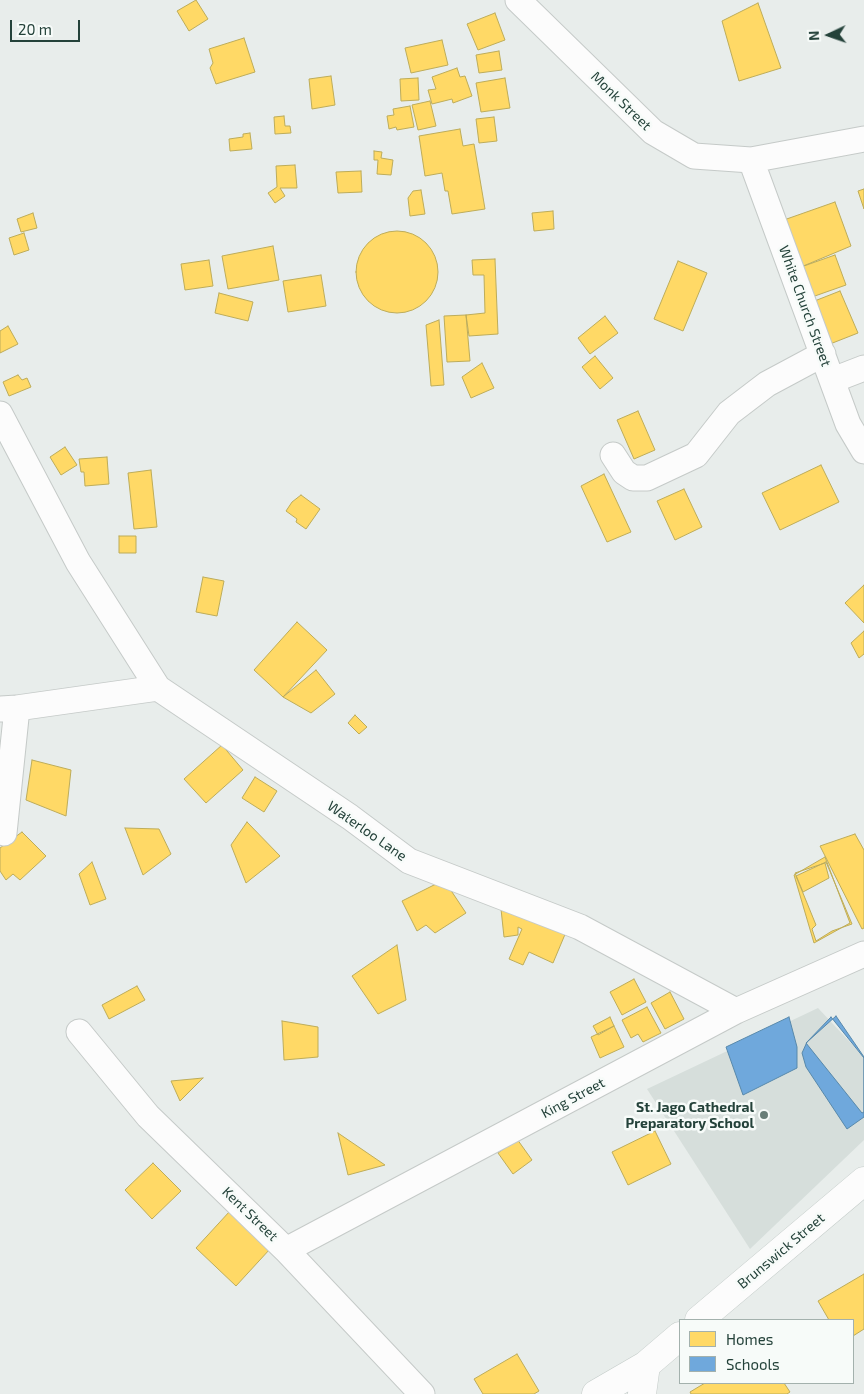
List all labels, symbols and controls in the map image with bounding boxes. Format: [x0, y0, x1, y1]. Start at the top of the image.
scale bar [12, 10, 82, 42]
north arrow [804, 10, 854, 60]
text: 20 m [18, 20, 52, 38]
text: N [805, 30, 822, 41]
street label: Monk Street [587, 68, 655, 134]
street label: White Church Street [775, 243, 835, 369]
street label: Waterloo Lane [324, 797, 410, 865]
street label: King Street [538, 1074, 608, 1122]
place label: St. Jago Cathedral Preparatory School [626, 1099, 754, 1132]
marker: St. Jago Cathedral Preparatory School [758, 1109, 770, 1121]
street label: Kent Street [219, 1183, 281, 1245]
street label: Brunswick Street [734, 1210, 828, 1292]
legend [679, 1319, 854, 1384]
text: Homes [726, 1330, 773, 1348]
text: Schools [726, 1355, 780, 1373]

